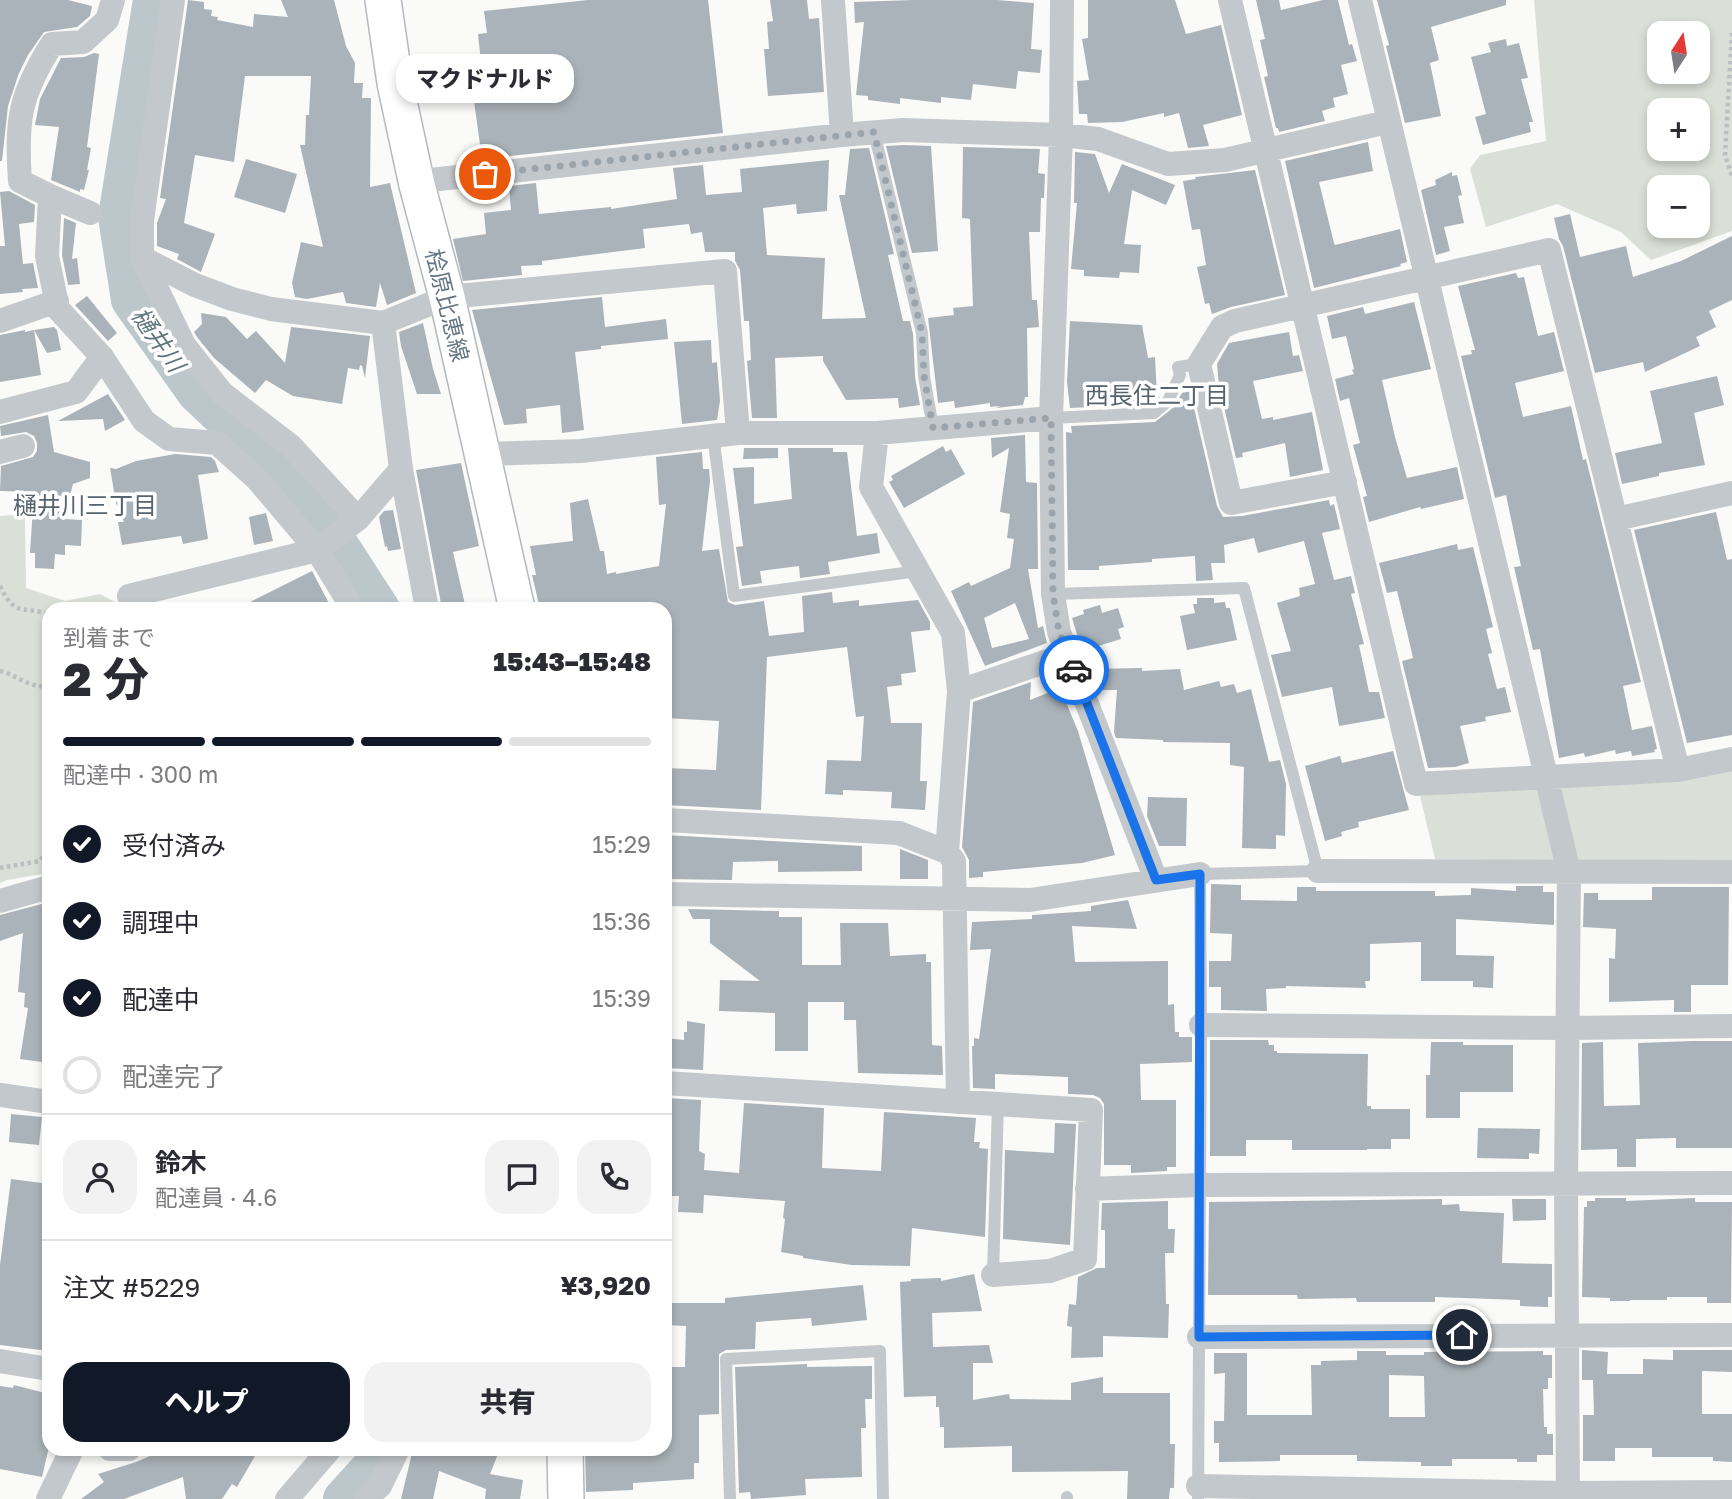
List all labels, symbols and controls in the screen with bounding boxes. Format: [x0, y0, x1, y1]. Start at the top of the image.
north arrow [1647, 21, 1710, 84]
map controls [1647, 21, 1710, 238]
callout: マクドナルド [396, 55, 574, 104]
text: マクドナルド [416, 64, 554, 92]
button: + [1647, 98, 1710, 161]
pin [455, 144, 515, 204]
icon: bag [466, 155, 504, 193]
button: − [1647, 175, 1710, 238]
street label: 桧原比恵線 [421, 246, 475, 364]
water label: 樋井川 [126, 301, 193, 379]
district label: 西長住二丁目 [1085, 380, 1229, 409]
district label: 樋井川三丁目 [13, 490, 157, 519]
text: 到着まで [63, 623, 155, 651]
courier [1039, 635, 1109, 705]
text: 15:43–15:48 [493, 646, 651, 677]
text: 2 分 [63, 651, 149, 706]
icon: car [1055, 651, 1093, 689]
text: 配達中 · 300 m [63, 760, 218, 788]
icon: check [63, 825, 101, 863]
text: 受付済み [122, 830, 226, 861]
text: 15:29 [592, 830, 651, 858]
icon: check [63, 902, 101, 940]
text: 調理中 [122, 907, 200, 938]
text: 15:36 [592, 907, 651, 935]
icon: check [63, 979, 101, 1017]
text: 配達中 [122, 984, 200, 1015]
text: 15:39 [592, 984, 651, 1012]
text: 配達完了 [122, 1061, 226, 1092]
button: person [63, 1140, 137, 1214]
button: chat [485, 1140, 559, 1214]
button: phone [577, 1140, 651, 1214]
text: 鈴木 [155, 1147, 207, 1178]
text: 配達員 · 4.6 [155, 1183, 277, 1211]
text: ¥3,920 [560, 1270, 651, 1301]
text: 注文 #5229 [63, 1272, 200, 1303]
pin [1432, 1305, 1492, 1365]
icon: home [1443, 1316, 1481, 1354]
button: ヘルプ [63, 1362, 350, 1442]
button: 共有 [364, 1362, 651, 1442]

